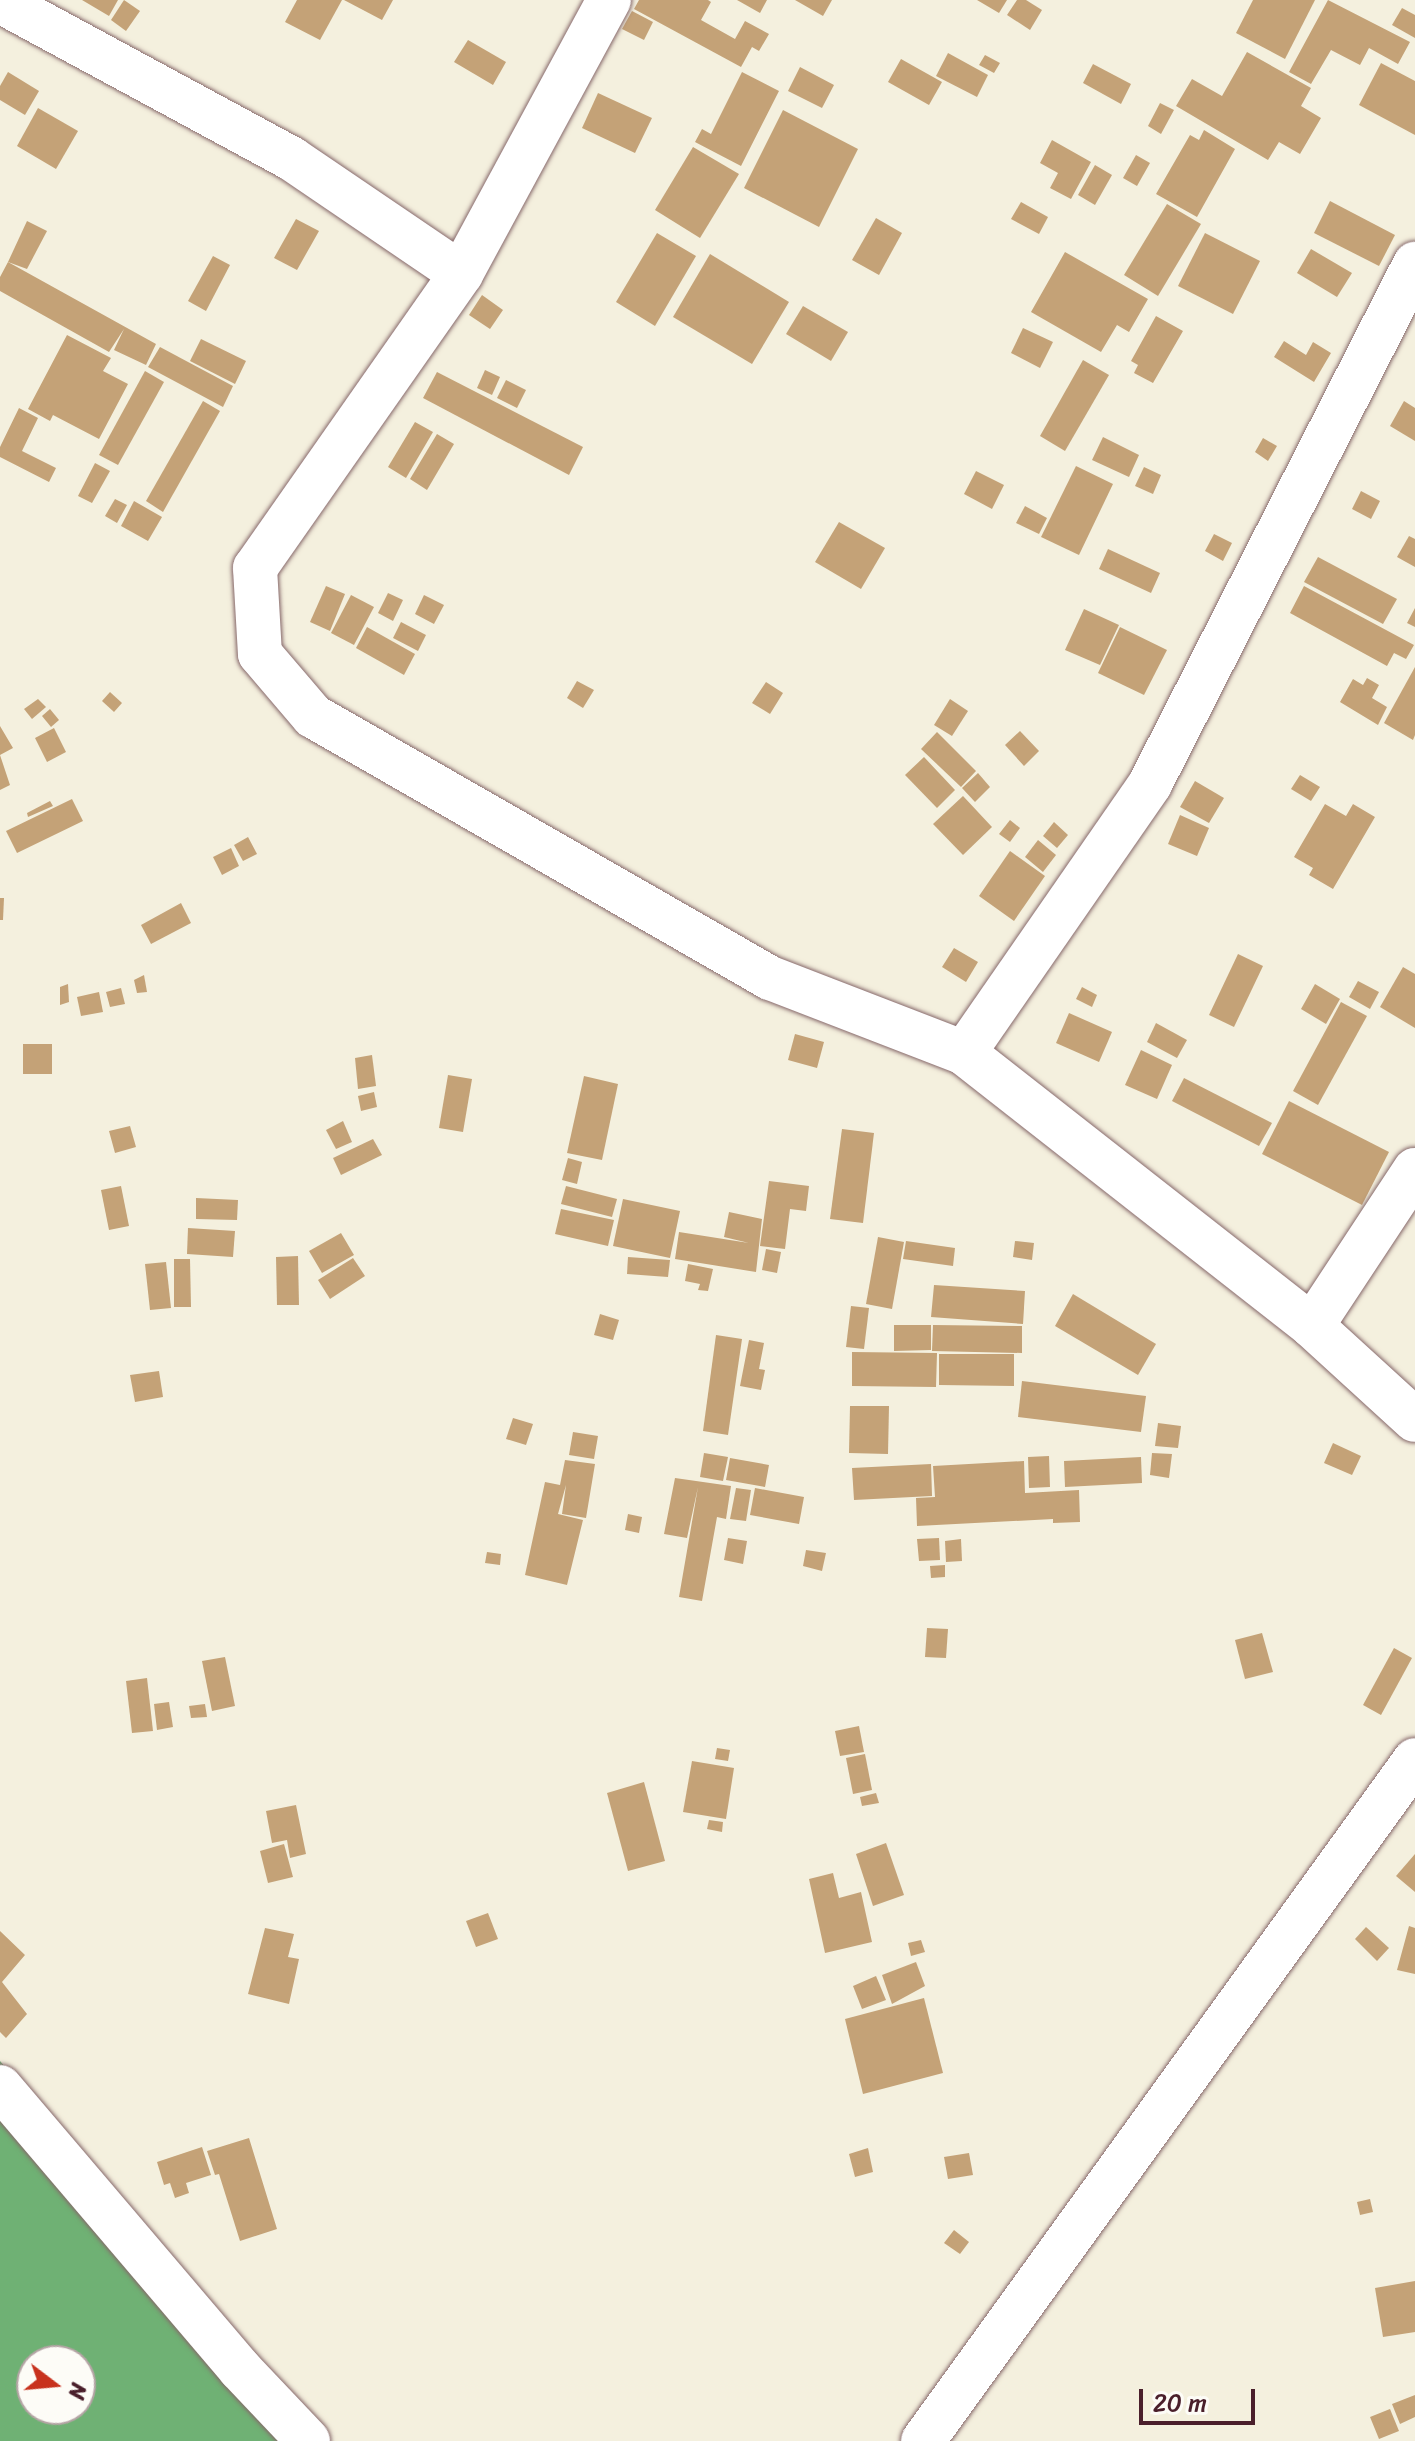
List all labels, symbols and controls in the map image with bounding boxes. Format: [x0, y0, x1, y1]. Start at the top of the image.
north arrow [16, 2345, 96, 2425]
scale bar [1143, 2373, 1259, 2423]
text: N [57, 2378, 98, 2404]
text: 20 m [1153, 2382, 1207, 2424]

